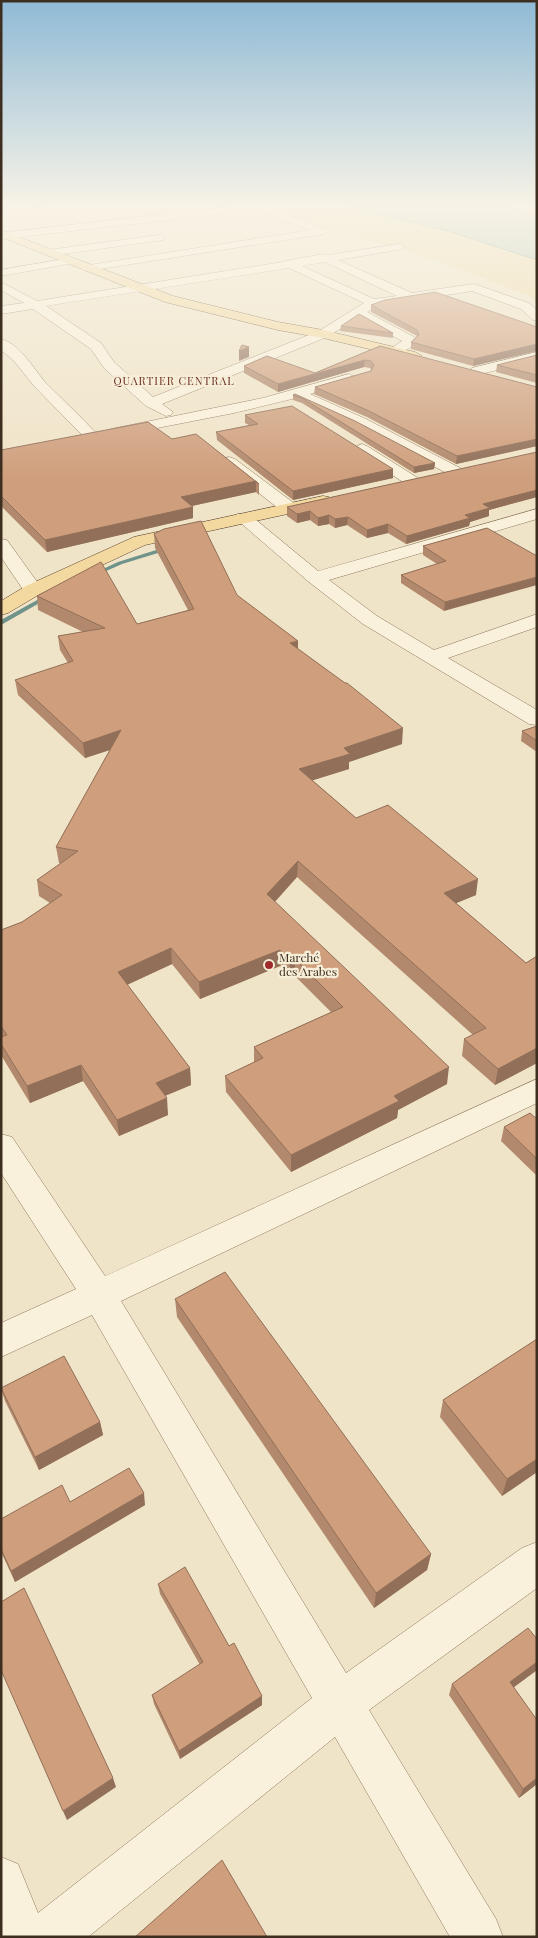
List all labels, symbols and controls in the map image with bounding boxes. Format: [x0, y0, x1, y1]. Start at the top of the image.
district label: QUARTIER CENTRAL [113, 373, 235, 388]
place label: Marché des Arabes [279, 949, 337, 979]
marker: Marché des Arabes [263, 959, 275, 971]

